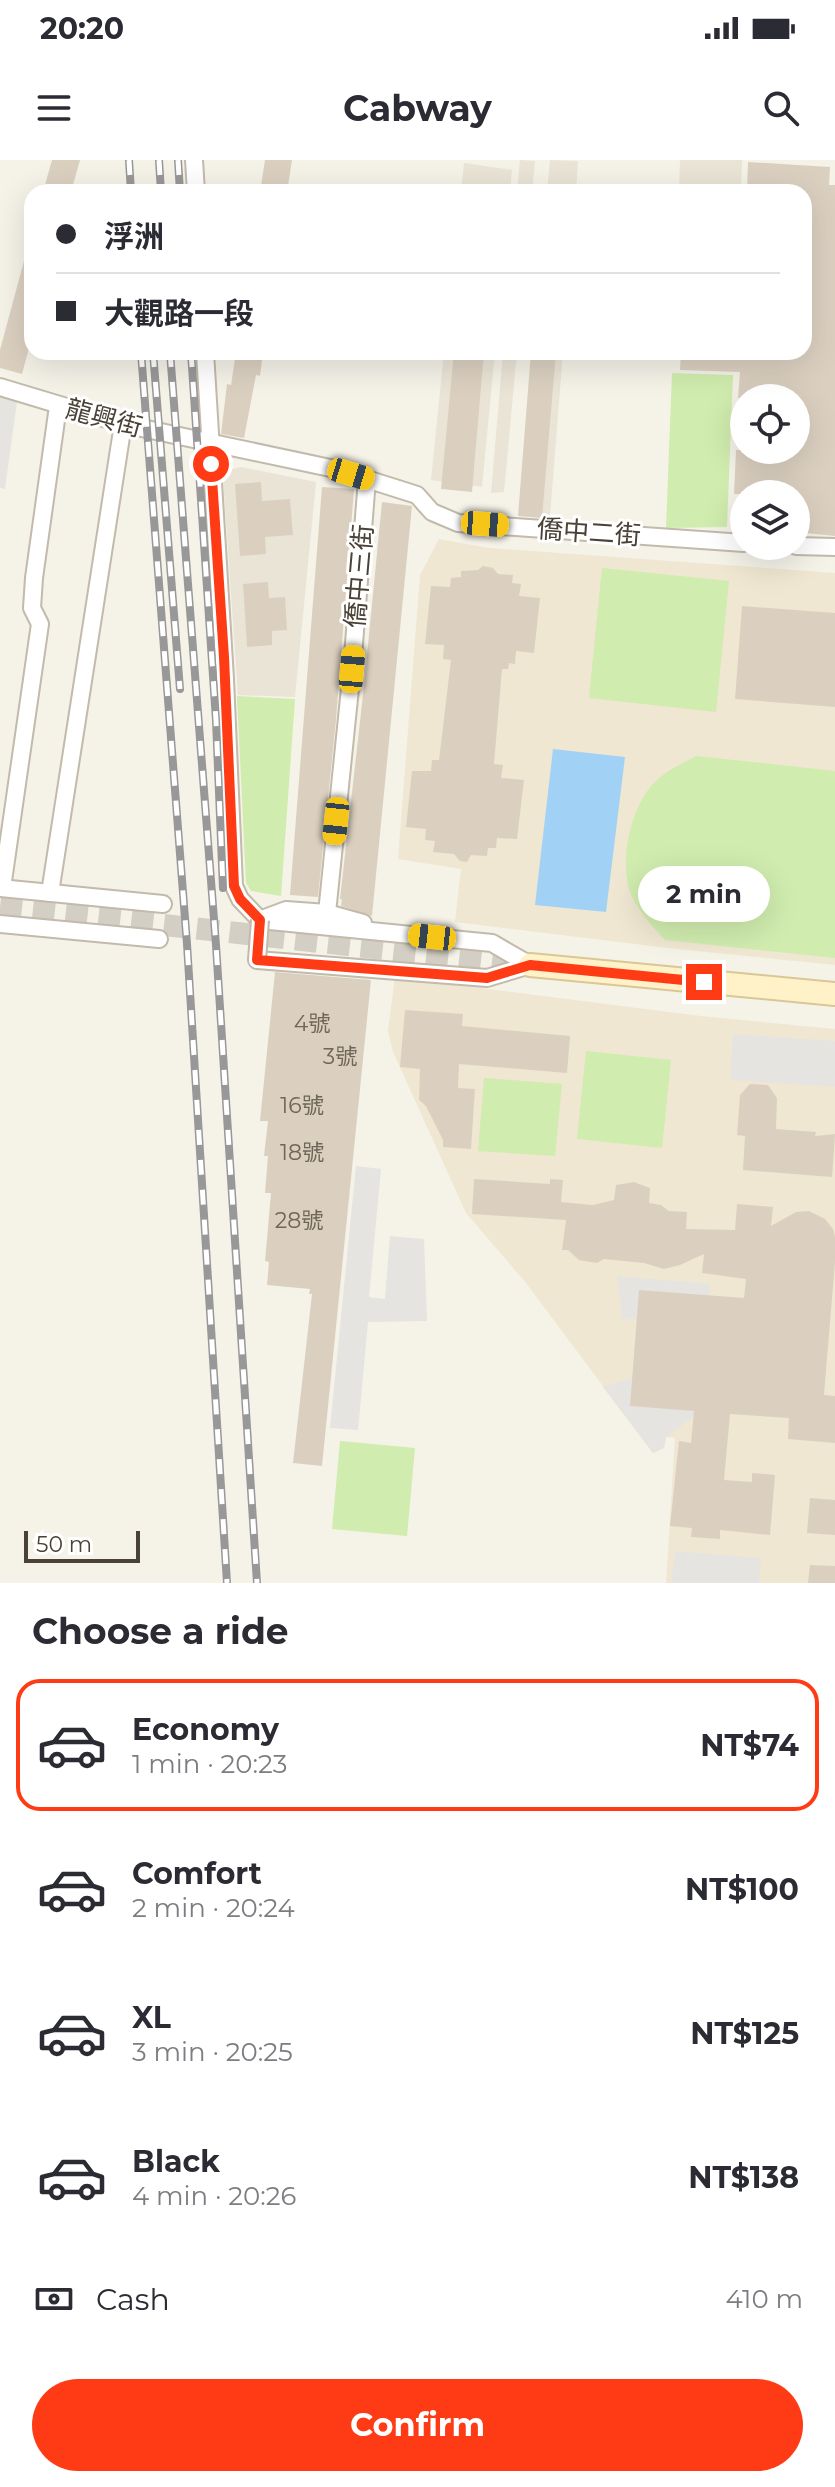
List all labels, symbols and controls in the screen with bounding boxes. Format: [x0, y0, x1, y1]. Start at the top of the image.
text: 20:20 [40, 10, 124, 47]
icon: menu [32, 86, 76, 130]
text: Cabway [343, 86, 492, 130]
icon: search [759, 86, 803, 130]
text: 浮洲 [104, 218, 164, 255]
text: 大觀路一段 [104, 295, 254, 332]
map controls [730, 384, 810, 560]
button: locate [730, 384, 810, 464]
street label: 龍興街 [62, 392, 146, 444]
route start [193, 446, 229, 482]
car [325, 456, 377, 492]
button: layers [730, 480, 810, 560]
car [460, 510, 510, 538]
street label: 僑中二街 [536, 512, 642, 552]
street label: 僑中三街 [339, 523, 379, 629]
car [338, 644, 366, 694]
car [322, 796, 350, 846]
callout: 2 min [638, 866, 770, 922]
text: 2 min [666, 878, 742, 910]
car [407, 923, 457, 951]
route end [686, 964, 722, 1000]
house number: 4號 [294, 1010, 330, 1037]
house number: 3號 [323, 1043, 357, 1070]
house number: 16號 [280, 1092, 324, 1119]
house number: 18號 [280, 1139, 324, 1166]
house number: 28號 [275, 1207, 323, 1234]
scale bar [24, 1527, 140, 1563]
text: 50 m [36, 1531, 92, 1558]
text: Choose a ride [32, 1609, 289, 1653]
icon: car [36, 1709, 108, 1781]
text: Economy [132, 1711, 279, 1748]
text: NT$74 [700, 1727, 799, 1764]
text: 1 min · 20:23 [132, 1748, 287, 1780]
icon: car [36, 1853, 108, 1925]
text: Comfort [132, 1855, 262, 1892]
text: NT$100 [685, 1871, 799, 1908]
text: 2 min · 20:24 [132, 1892, 295, 1924]
icon: car [36, 1997, 108, 2069]
text: XL [132, 1999, 171, 2036]
text: NT$125 [690, 2015, 799, 2052]
text: 3 min · 20:25 [132, 2036, 293, 2068]
icon: car [36, 2141, 108, 2213]
text: Black [132, 2143, 220, 2180]
text: NT$138 [688, 2159, 799, 2196]
text: 4 min · 20:26 [132, 2180, 296, 2212]
icon: cash [32, 2277, 76, 2321]
text: Cash [96, 2281, 170, 2318]
text: 410 m [725, 2283, 803, 2315]
button: Confirm [32, 2379, 803, 2471]

